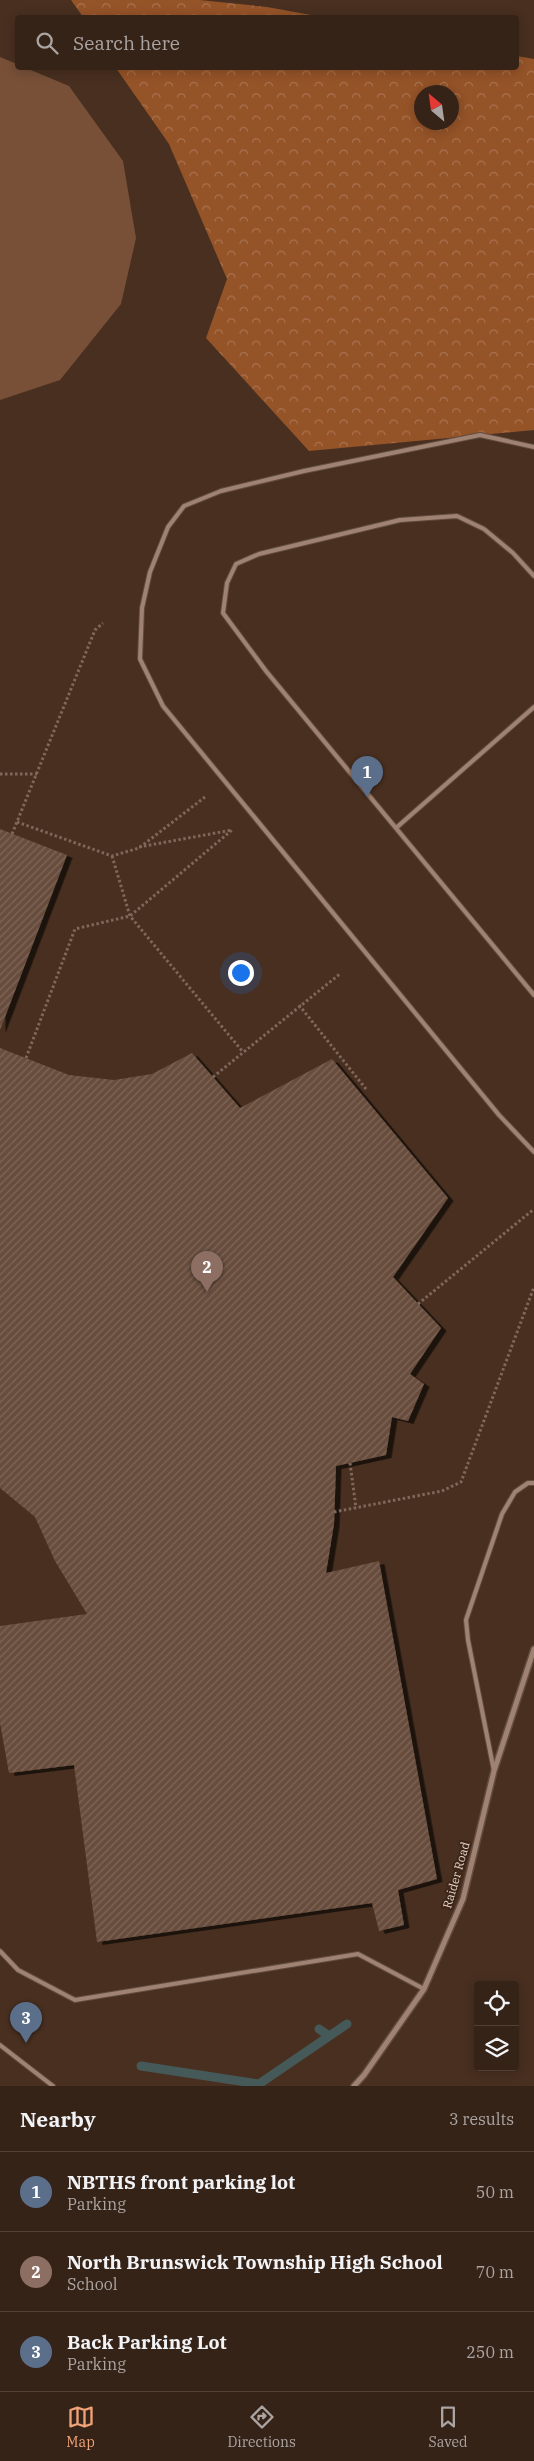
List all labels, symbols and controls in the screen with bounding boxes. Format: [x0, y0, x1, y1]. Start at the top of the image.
search box [15, 15, 519, 70]
icon: search [33, 29, 61, 57]
text: Search here [73, 31, 180, 55]
north arrow [414, 85, 459, 130]
pin: 1 [351, 756, 383, 797]
your location [228, 960, 254, 986]
pin: 2 [191, 1251, 223, 1292]
street label: Raider Road [439, 1840, 473, 1910]
map controls [474, 1981, 519, 2071]
button: locate [474, 1981, 519, 2026]
pin: 3 [10, 2002, 42, 2043]
button: layers [474, 2026, 519, 2071]
text: Nearby [20, 2105, 96, 2133]
text: 3 results [449, 2109, 514, 2129]
text: NBTHS front parking lot [67, 2170, 295, 2194]
text: 1 [31, 2182, 41, 2202]
text: 50 m [476, 2182, 514, 2202]
text: Parking [67, 2194, 126, 2214]
text: North Brunswick Township High School [67, 2250, 443, 2274]
text: 2 [31, 2262, 41, 2282]
text: 70 m [476, 2262, 514, 2282]
text: School [67, 2274, 118, 2294]
text: Back Parking Lot [67, 2330, 227, 2354]
text: 3 [31, 2342, 41, 2362]
text: 250 m [466, 2342, 514, 2362]
text: Parking [67, 2354, 126, 2374]
tab: Map [66, 2403, 95, 2451]
tab: Directions [227, 2403, 296, 2451]
tab: Saved [428, 2403, 468, 2451]

